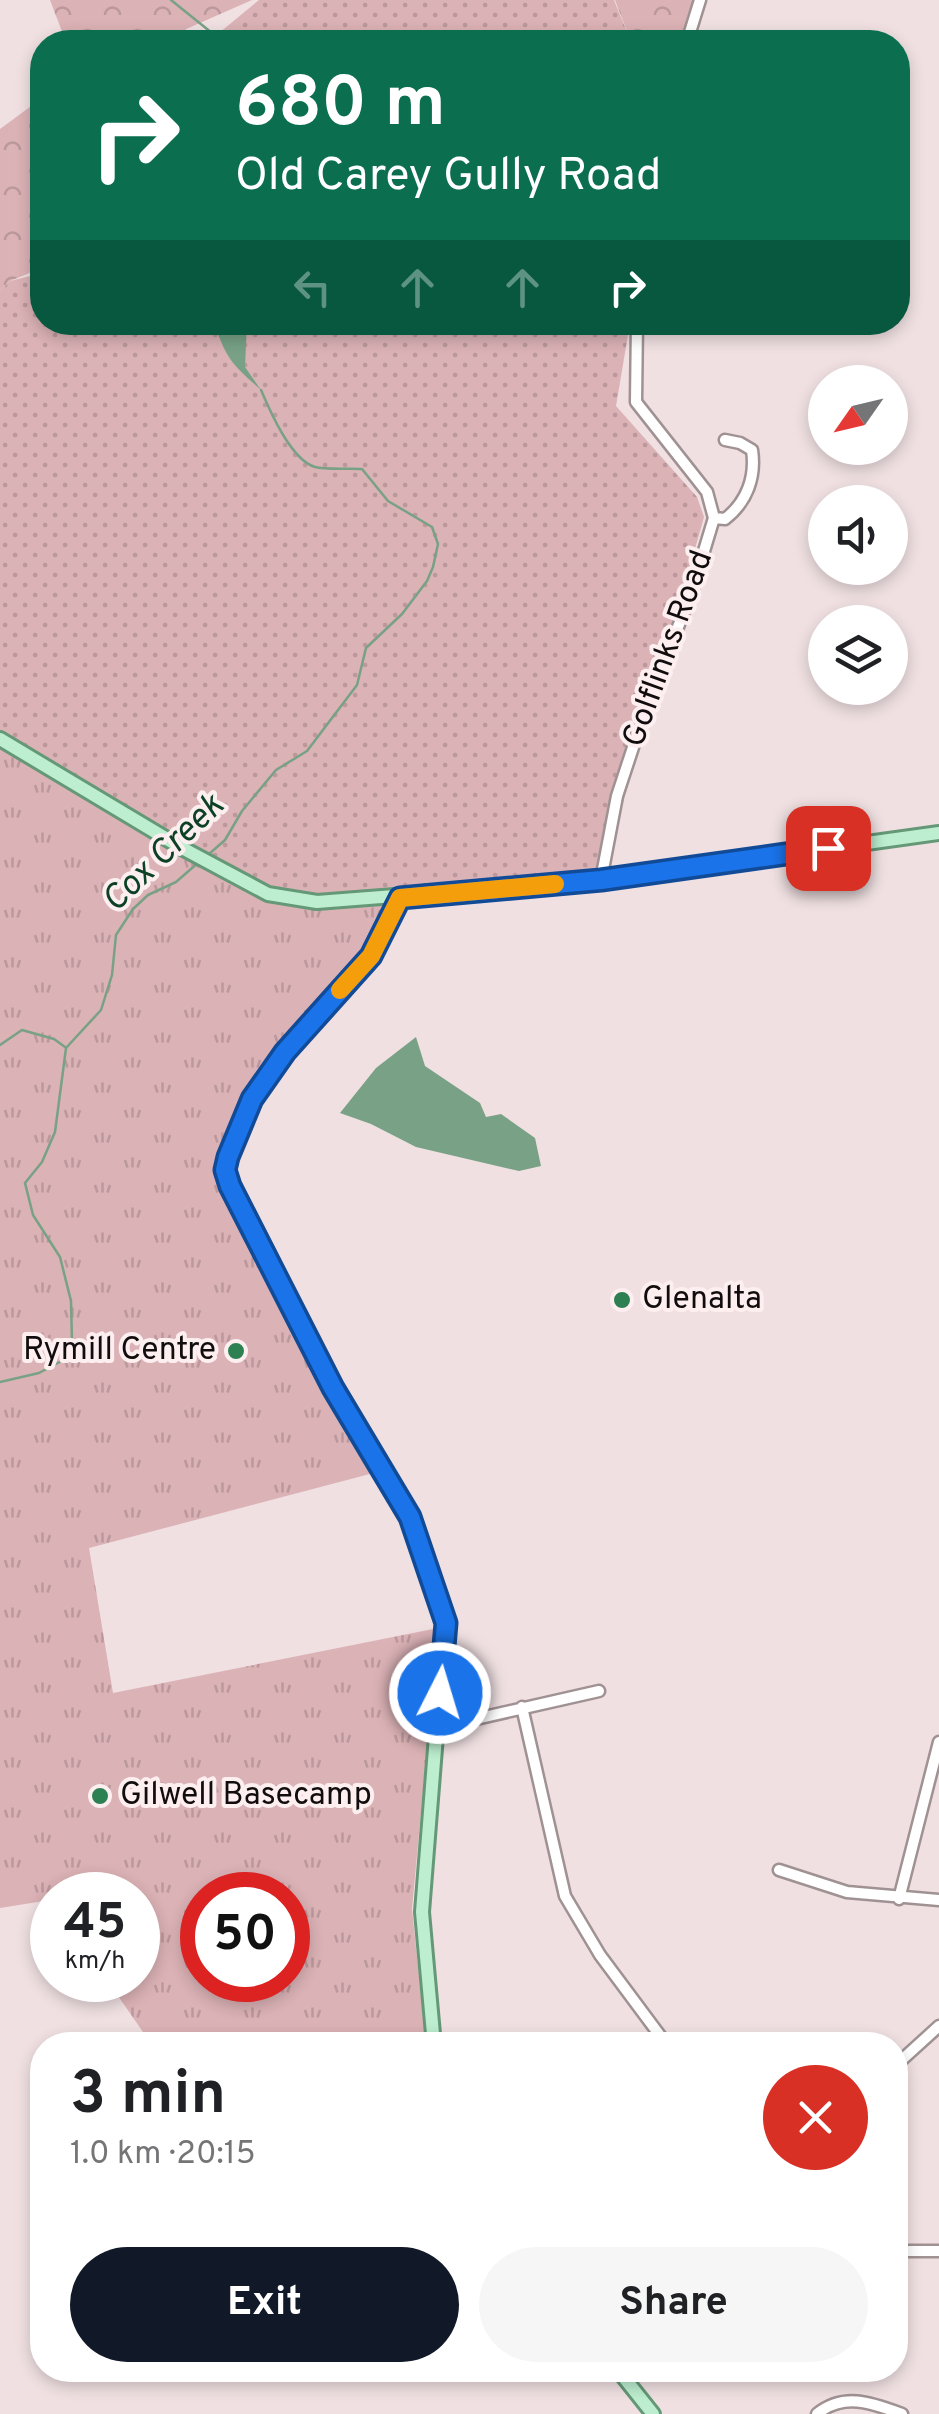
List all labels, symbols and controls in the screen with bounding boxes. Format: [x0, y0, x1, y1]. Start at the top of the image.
text: 680 m [235, 62, 446, 151]
icon: right [70, 70, 200, 200]
text: Old Carey Gully Road [235, 149, 661, 206]
icon: left [285, 260, 340, 315]
icon: ahead [390, 260, 445, 315]
icon: ahead [495, 260, 550, 315]
icon: right [600, 260, 655, 315]
north arrow [808, 365, 908, 465]
map controls [808, 365, 908, 705]
button: sound [808, 485, 908, 585]
street label: Golflinks Road [615, 545, 723, 753]
button: layers [808, 605, 908, 705]
water label: Cox Creek [94, 784, 235, 923]
pin [786, 806, 871, 891]
icon: arrive [801, 821, 856, 876]
place label: Glenalta [642, 1280, 762, 1320]
marker: Glenalta [611, 1289, 633, 1311]
place label: Rymill Centre [23, 1331, 216, 1371]
marker: Rymill Centre [225, 1340, 247, 1362]
position arrow [388, 1641, 492, 1745]
place label: Gilwell Basecamp [120, 1776, 372, 1816]
marker: Gilwell Basecamp [89, 1785, 111, 1807]
speed limit sign: 50 [180, 1872, 310, 2002]
text: 45 [64, 1893, 126, 1956]
text: km/h [65, 1946, 125, 1978]
text: 3 min [70, 2059, 226, 2135]
button: close [763, 2065, 868, 2170]
text: 1.0 km · 20:15 [70, 2135, 256, 2175]
button: Exit [70, 2247, 459, 2362]
button: Share [479, 2247, 868, 2362]

